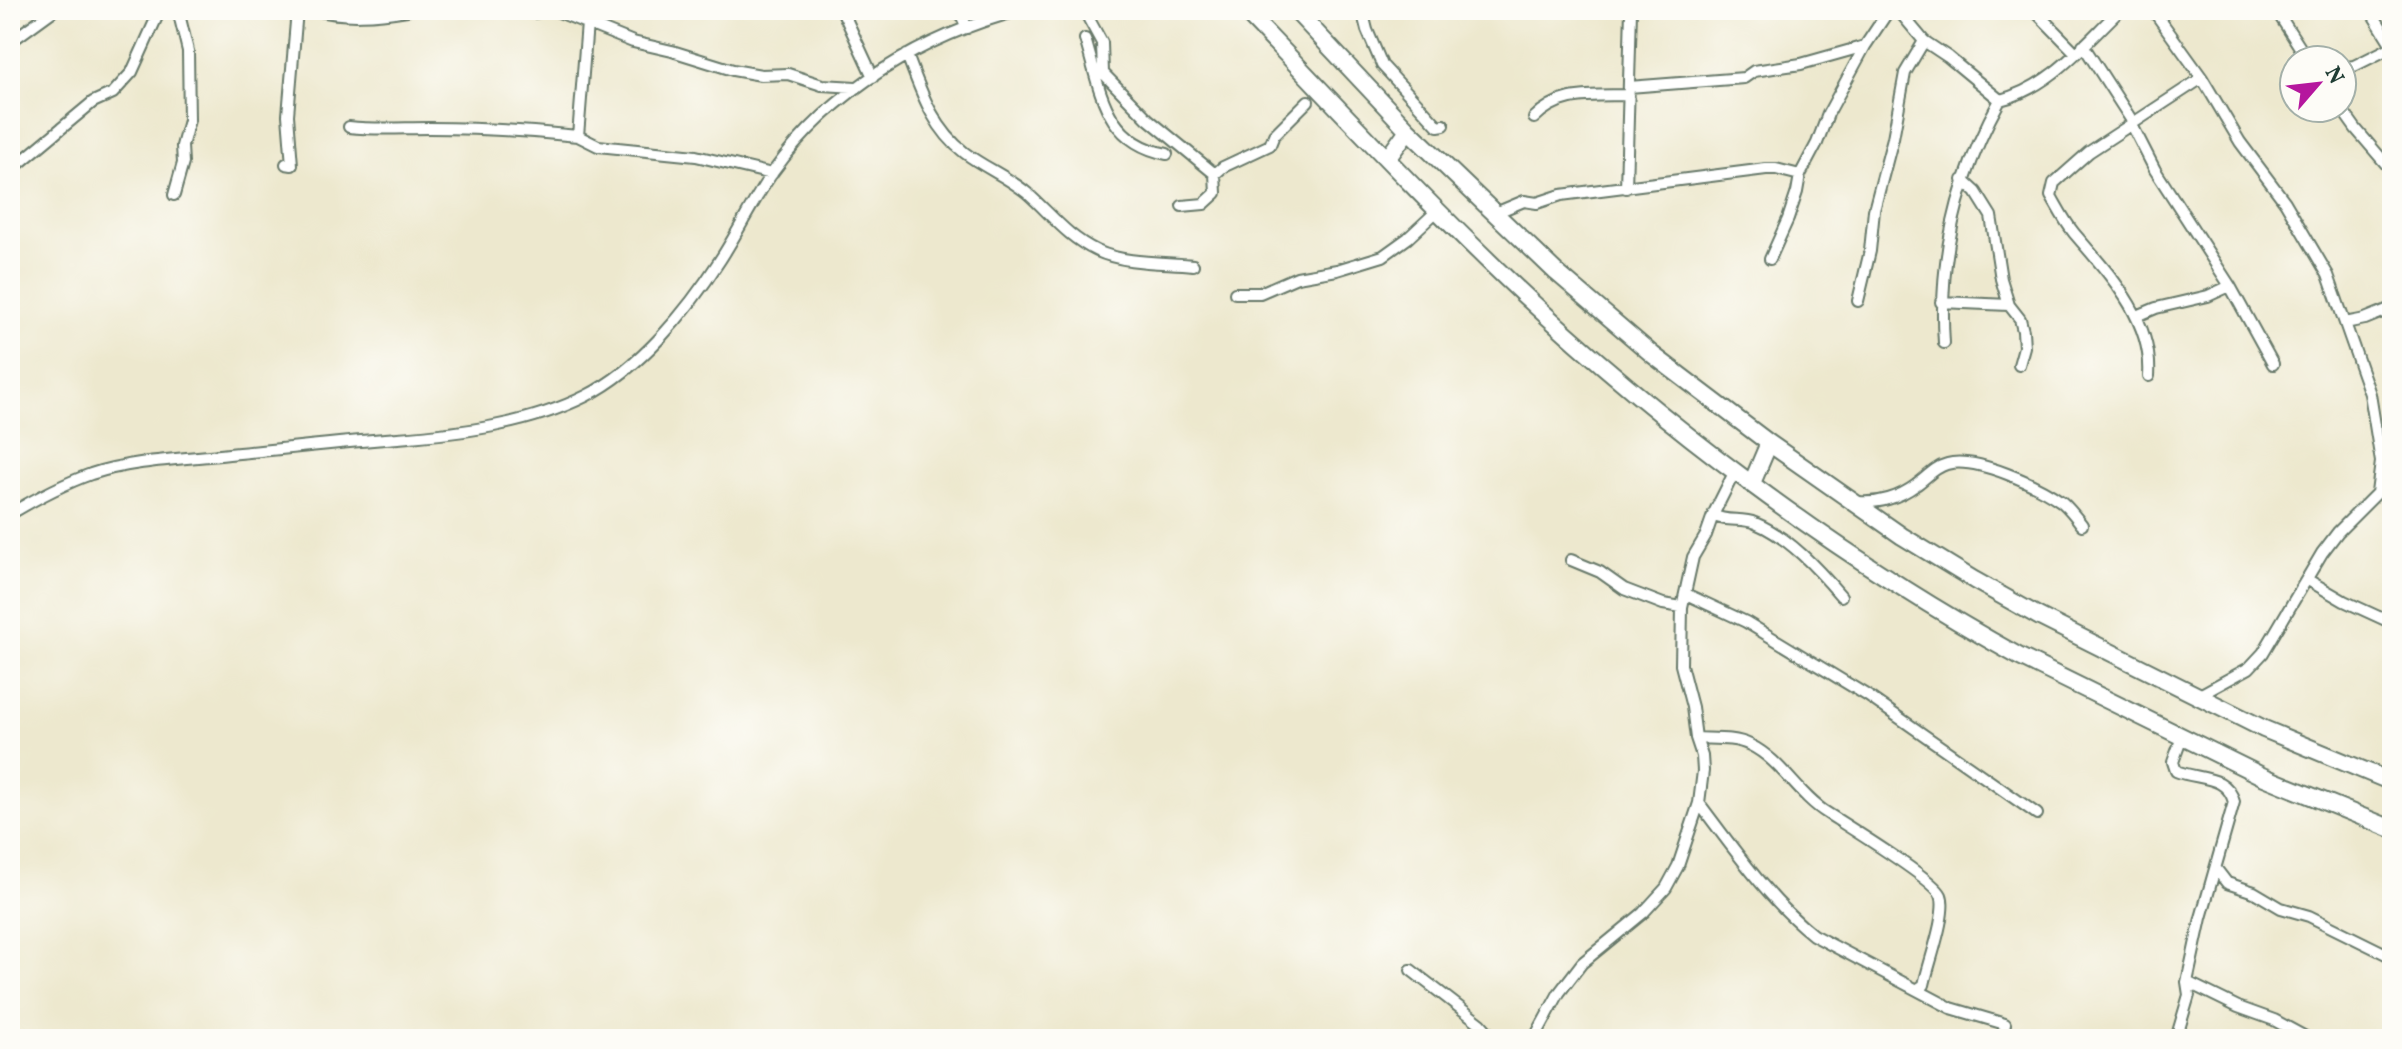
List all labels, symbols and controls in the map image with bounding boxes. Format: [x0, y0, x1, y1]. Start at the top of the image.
north arrow [2278, 44, 2358, 124]
text: N [2316, 61, 2351, 90]

